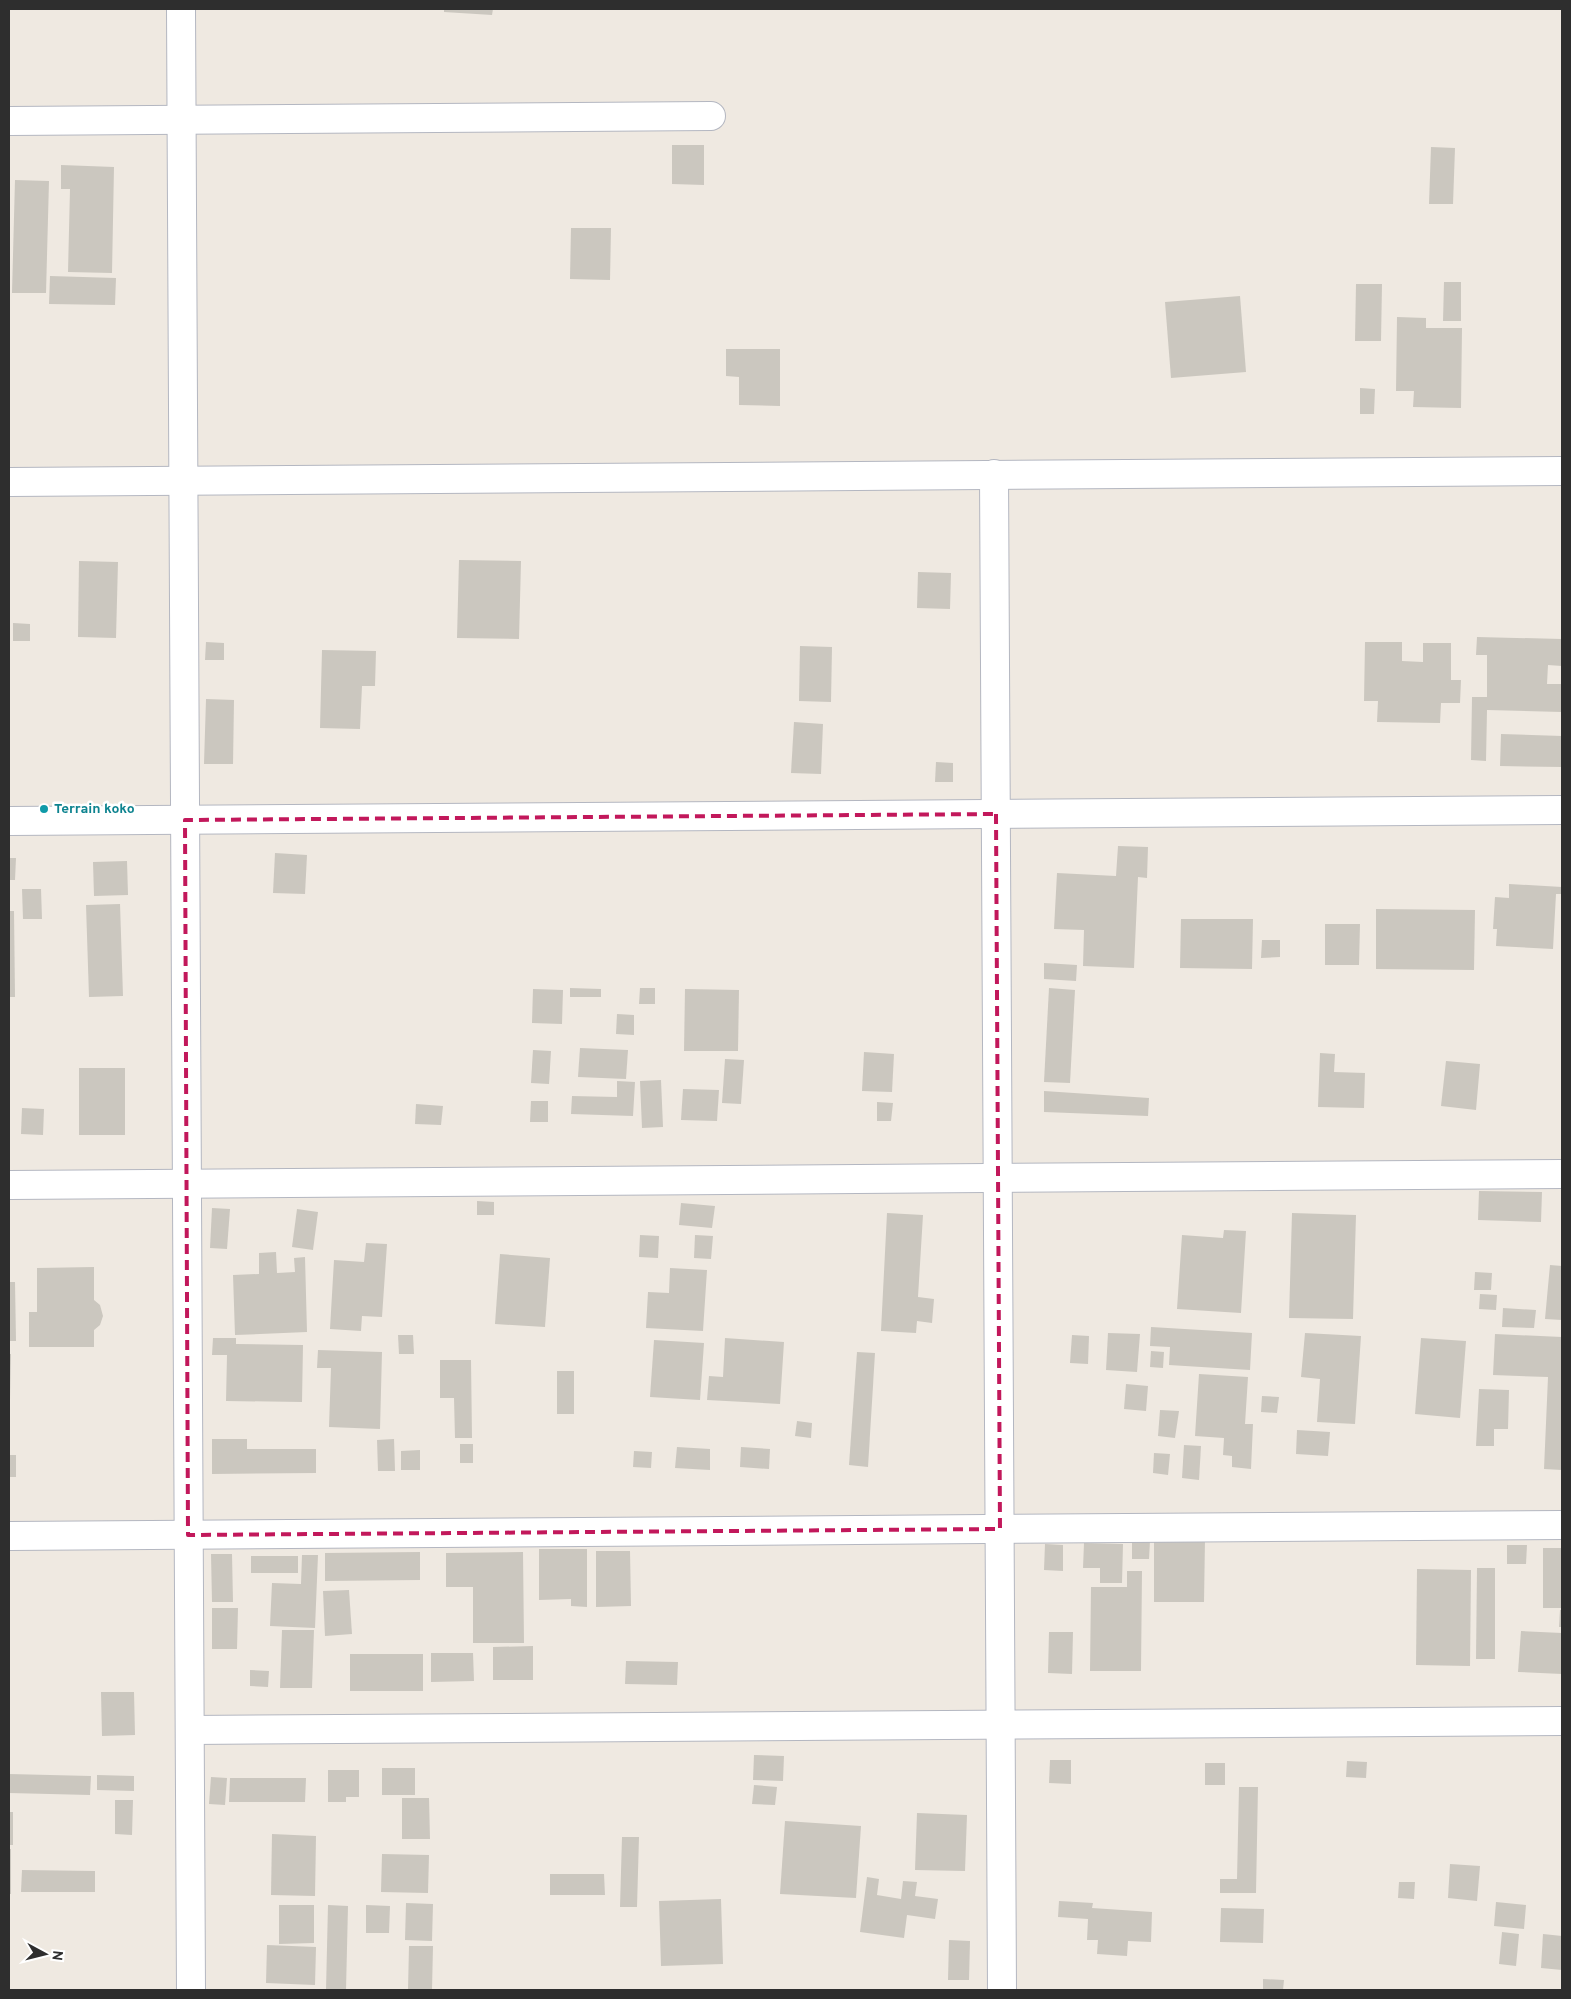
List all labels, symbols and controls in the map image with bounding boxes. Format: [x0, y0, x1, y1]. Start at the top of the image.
place label: Terrain koko [54, 801, 135, 818]
marker: Terrain koko [38, 803, 50, 815]
north arrow [20, 1929, 70, 1979]
text: N [47, 1949, 65, 1961]

